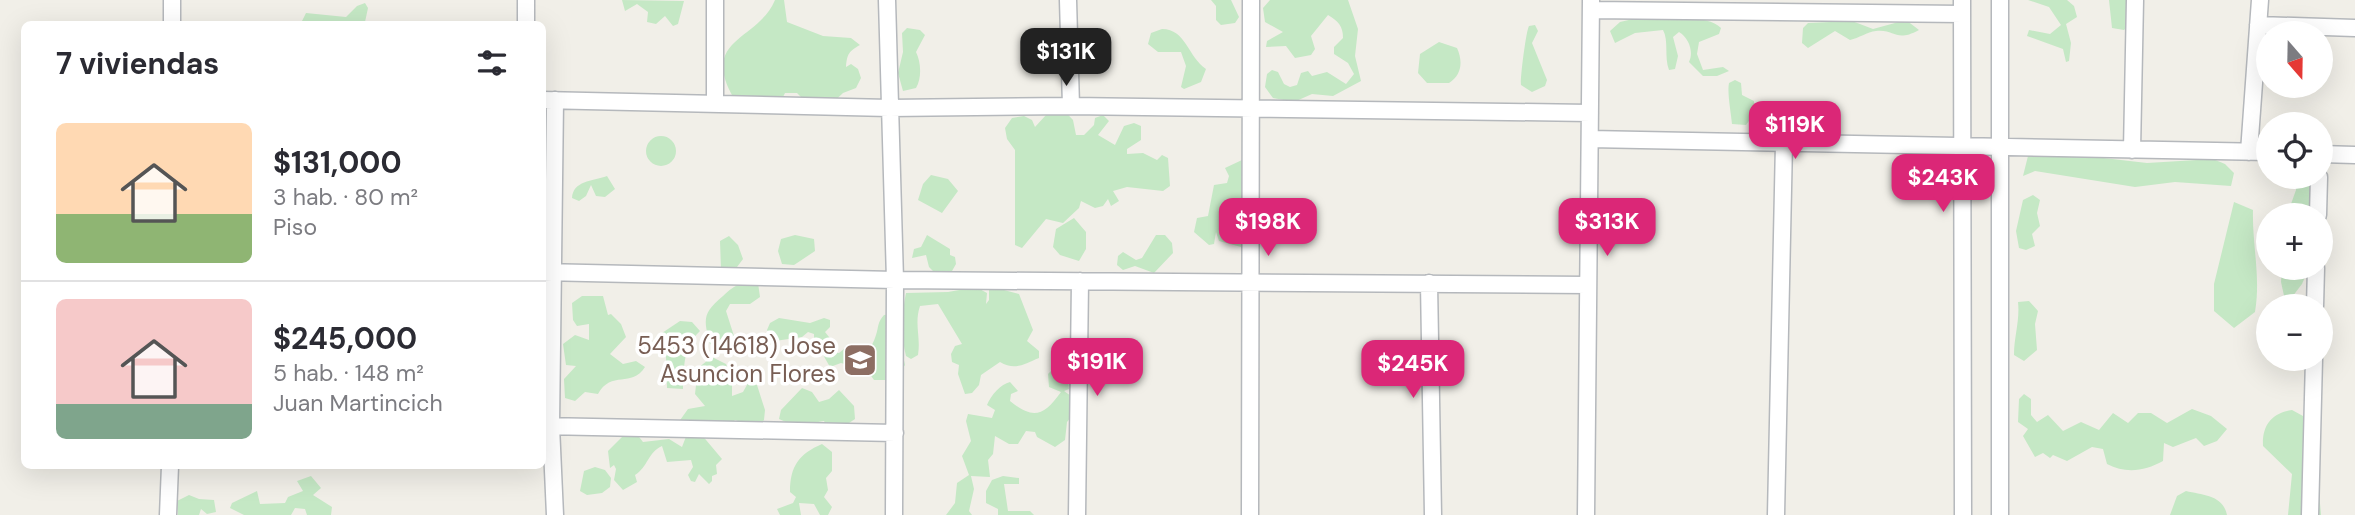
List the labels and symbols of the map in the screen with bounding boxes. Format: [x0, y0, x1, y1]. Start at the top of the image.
north arrow [2256, 21, 2333, 98]
pin: $131K [1017, 28, 1115, 88]
pin: $119K [1746, 102, 1844, 161]
pin: $243K [1894, 154, 1992, 214]
pin: $198K [1219, 198, 1317, 258]
pin: $313K [1558, 198, 1656, 258]
place label: 5453 (14618) Jose Asuncion Flores [637, 330, 836, 389]
pin: $191K [1048, 338, 1146, 398]
pin: $245K [1364, 340, 1462, 400]
school or university icon: 5453 (14618) Jose Asuncion Flores [841, 341, 879, 379]

